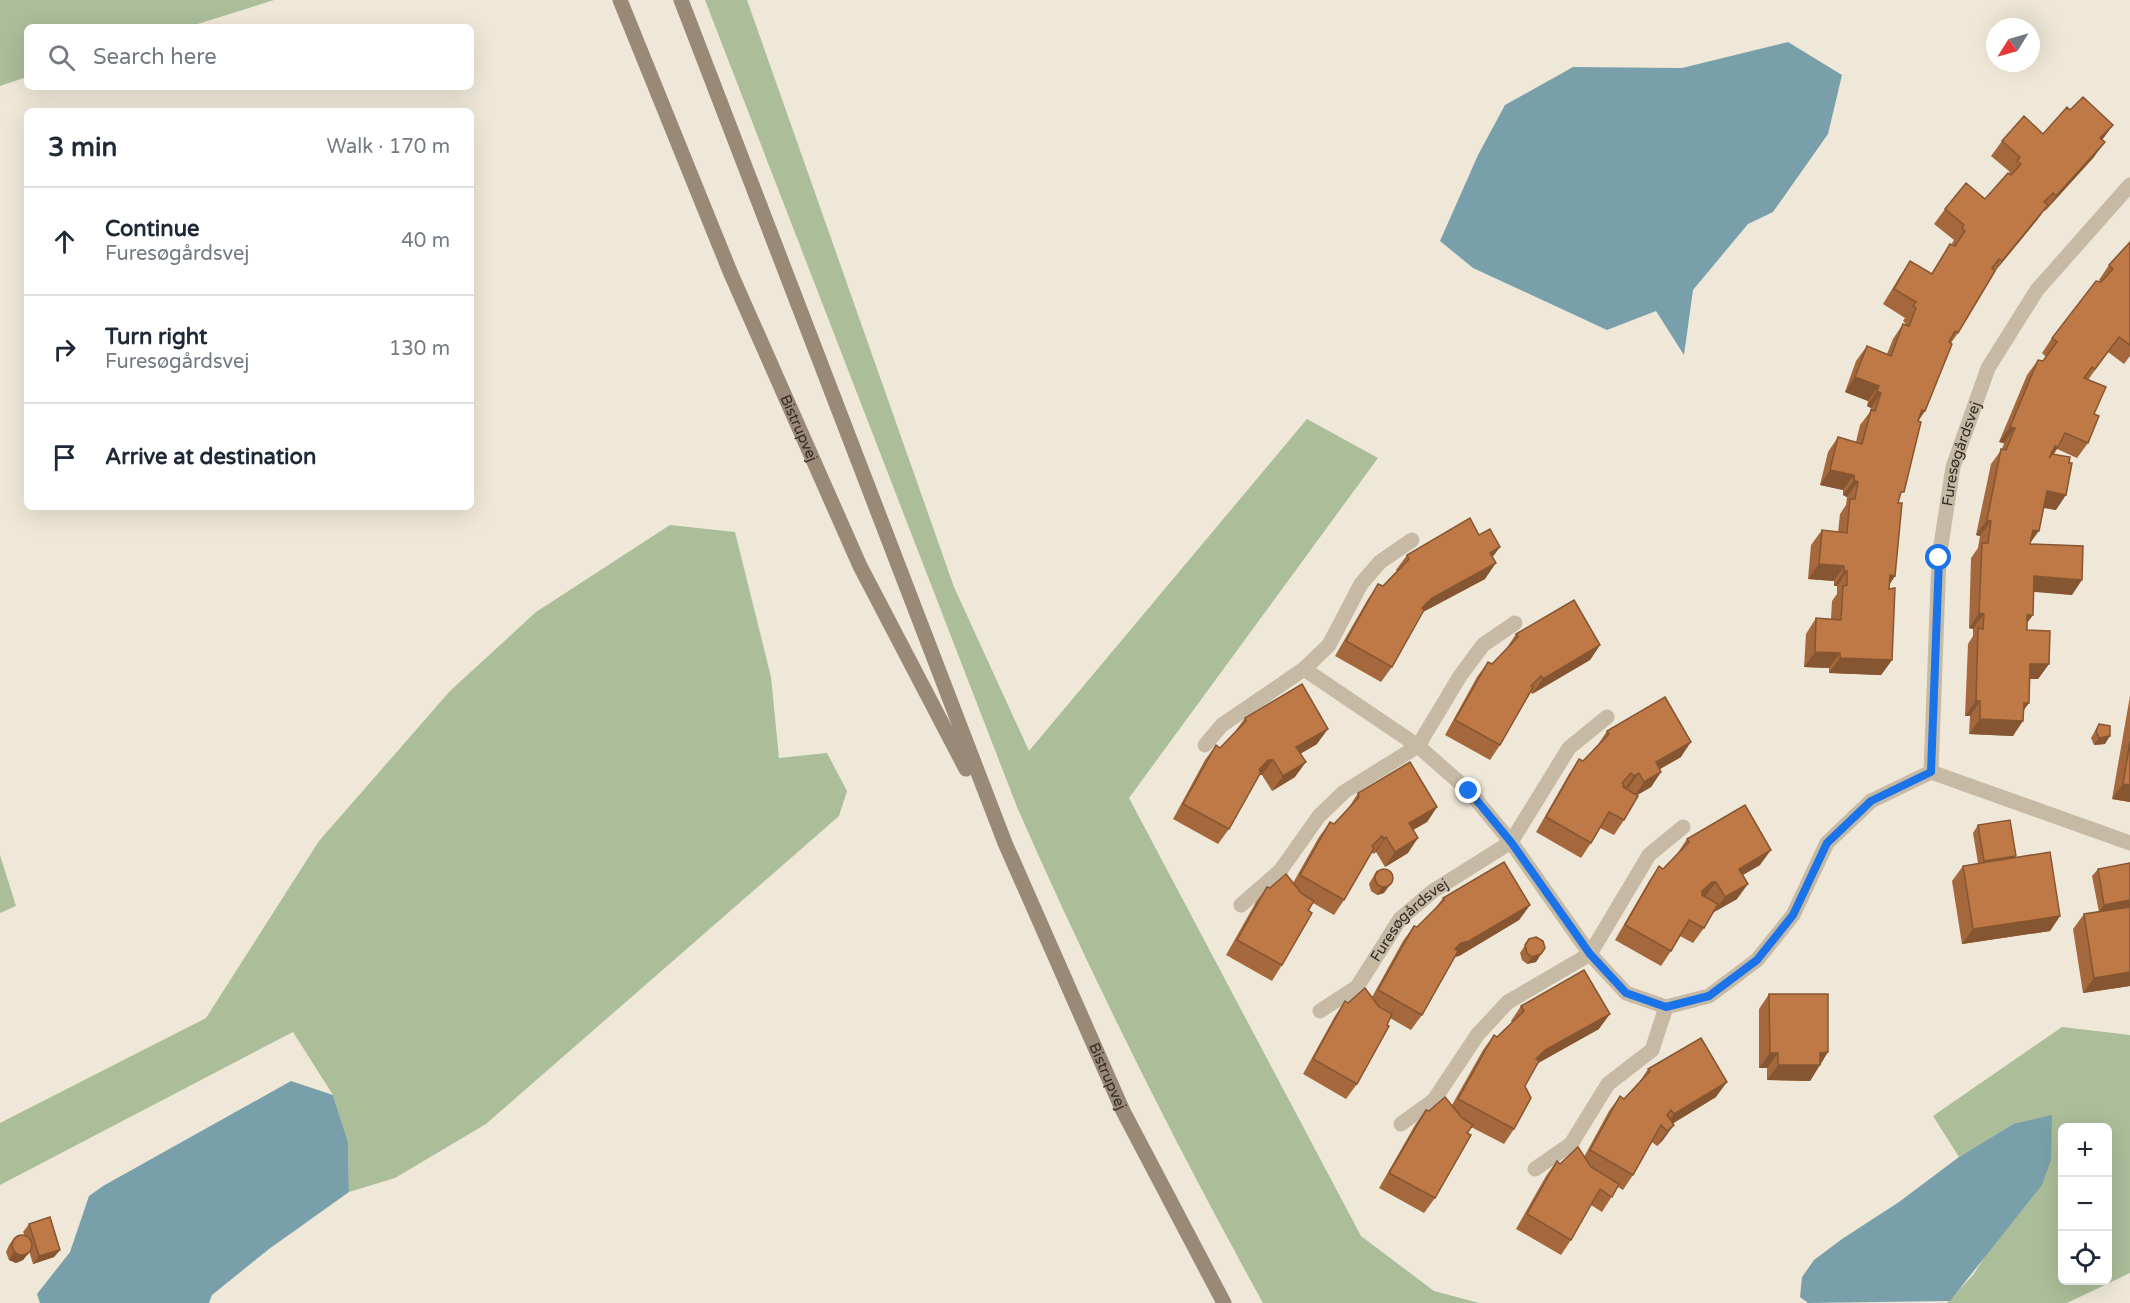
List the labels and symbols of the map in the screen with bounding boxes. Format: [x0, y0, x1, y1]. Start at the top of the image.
north arrow [1986, 18, 2040, 72]
street label: Bistrupvej [776, 392, 822, 464]
street label: Furesøgårdsvej [1938, 399, 1984, 507]
route start [1925, 544, 1951, 570]
route end [1455, 777, 1481, 803]
street label: Furesøgårdsvej [1366, 875, 1452, 965]
street label: Bistrupvej [1085, 1040, 1130, 1113]

